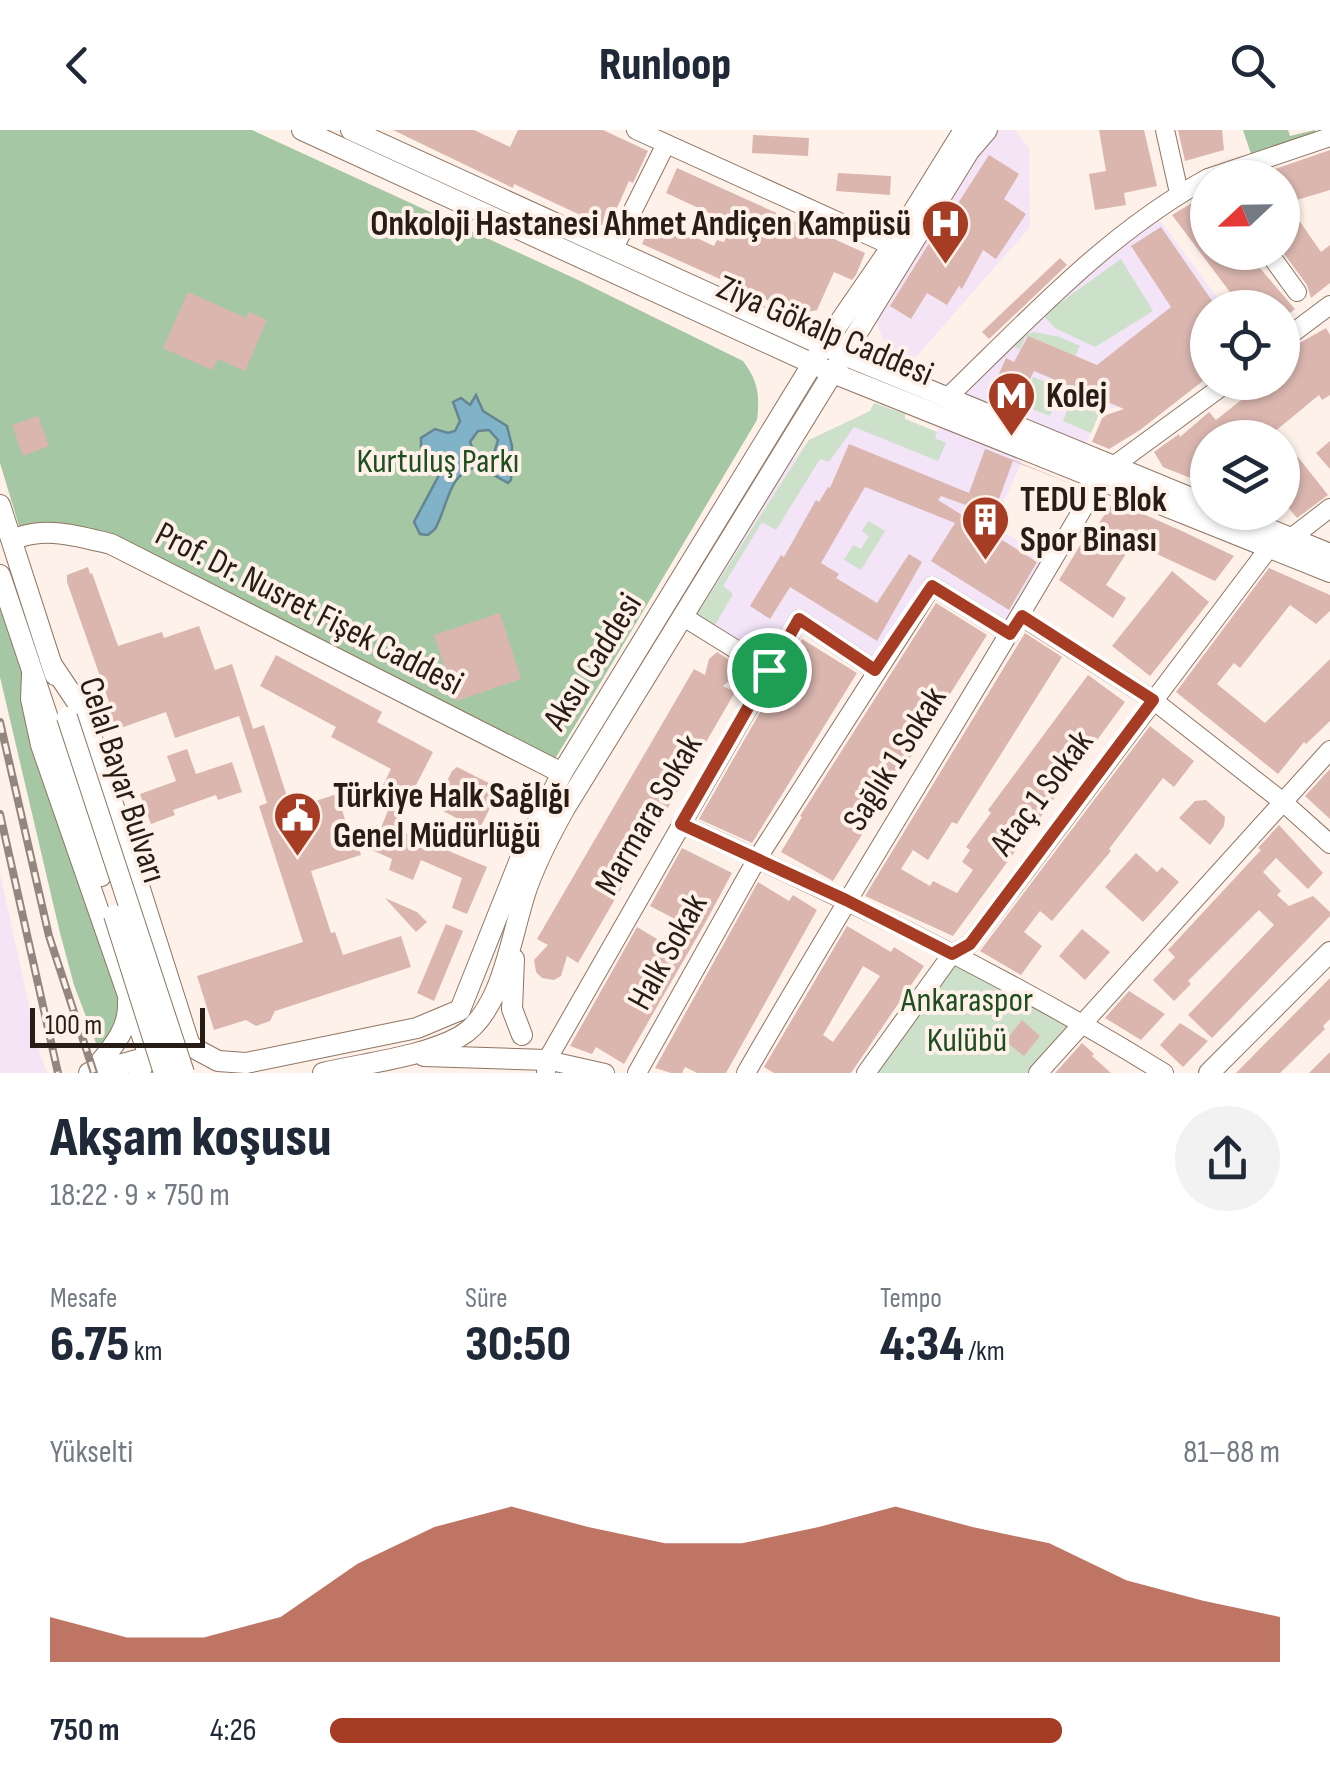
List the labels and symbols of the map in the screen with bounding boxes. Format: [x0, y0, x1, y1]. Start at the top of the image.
north arrow [1190, 160, 1300, 270]
hospital icon: Onkoloji Hastanesi Ahmet Andiçen Kampüsü [920, 198, 972, 266]
place label: Onkoloji Hastanesi Ahmet Andiçen Kampüsü [370, 203, 911, 246]
street label: Ziya Gökalp Caddesi [710, 266, 940, 396]
metro station icon: Kolej [985, 370, 1037, 438]
place label: Kolej [1046, 375, 1107, 418]
park label: Kurtuluş Parkı [357, 440, 519, 483]
place label: TEDU E Blok Spor Binası [1020, 479, 1167, 562]
building icon: TEDU E Blok Spor Binası [959, 494, 1011, 562]
street label: Prof. Dr. Nusret Fişek Caddesi [148, 513, 470, 705]
street label: Aksu Caddesi [534, 586, 652, 739]
pin [727, 628, 812, 713]
street label: Celal Bayar Bulvarı [69, 672, 175, 888]
street label: Sağlık 1 Sokak [834, 678, 956, 839]
street label: Ataç 1 Sokak [980, 721, 1104, 865]
street label: Marmara Sokak [586, 726, 713, 903]
place label: Türkiye Halk Sağlığı Genel Müdürlüğü [333, 775, 570, 858]
public building icon: Türkiye Halk Sağlığı Genel Müdürlüğü [272, 790, 324, 858]
street label: Halk Sokak [619, 886, 718, 1018]
park label: Ankaraspor Kulübü [900, 979, 1033, 1062]
scale bar [30, 1003, 205, 1048]

